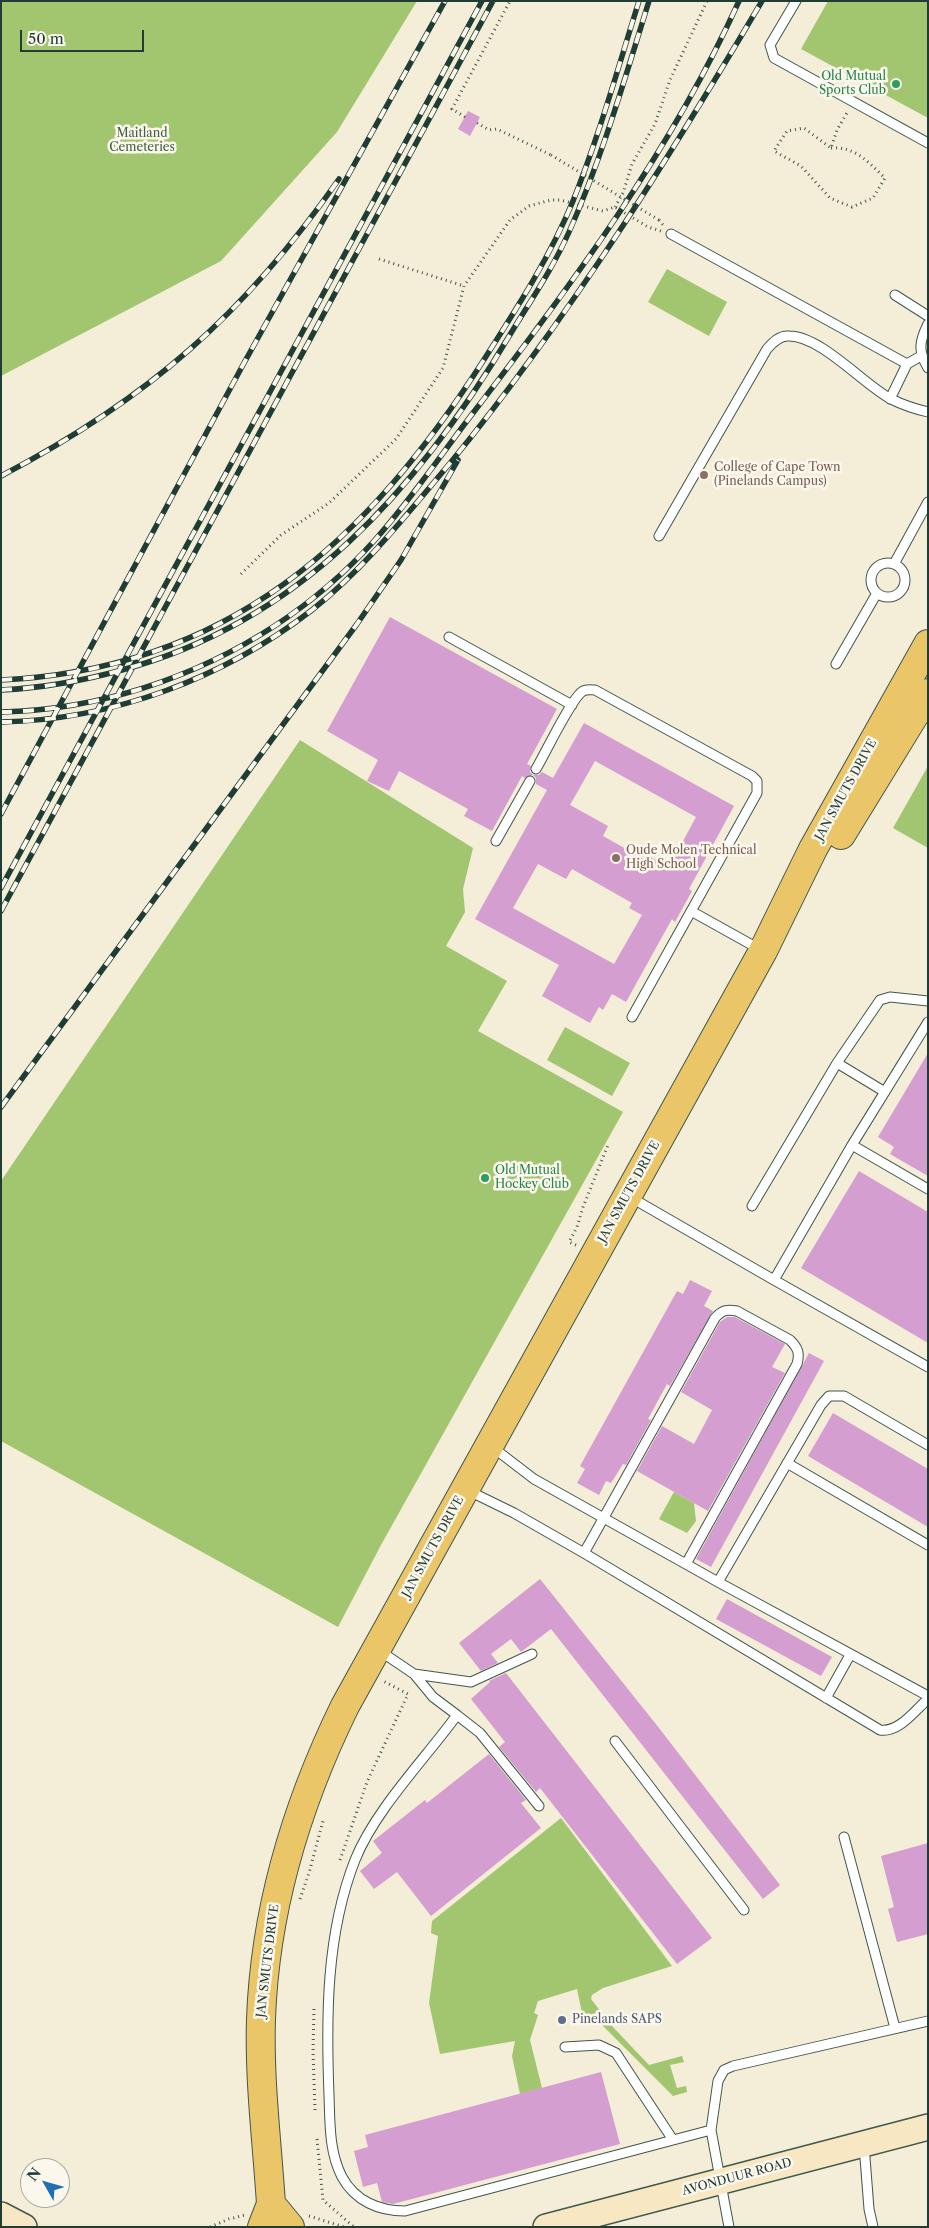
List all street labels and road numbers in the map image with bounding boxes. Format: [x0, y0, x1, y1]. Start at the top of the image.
street label: JAN SMUTS DRIVE [812, 737, 880, 843]
street label: JAN SMUTS DRIVE [595, 1139, 663, 1245]
street label: JAN SMUTS DRIVE [399, 1494, 467, 1600]
street label: JAN SMUTS DRIVE [254, 1904, 282, 2018]
street label: AVONDUUR ROAD [681, 2155, 793, 2199]

